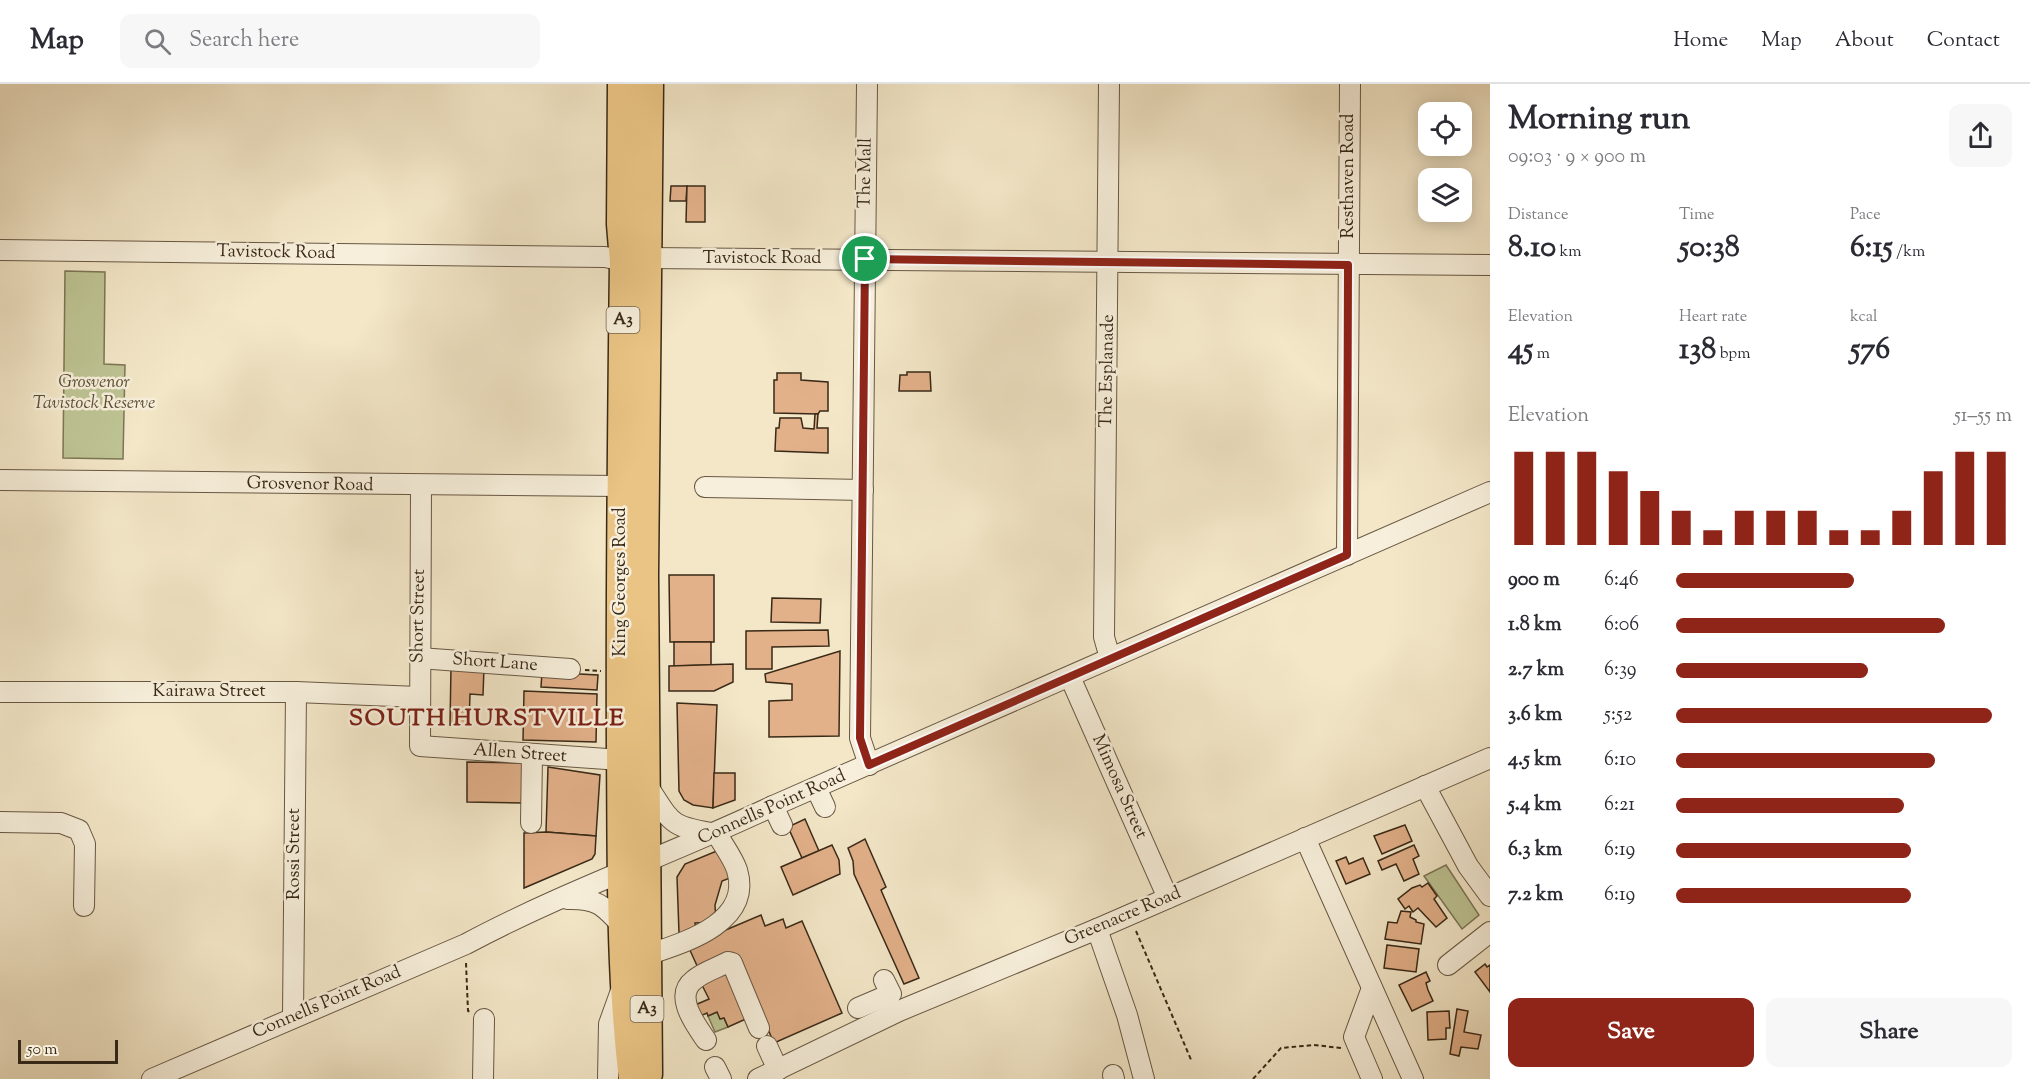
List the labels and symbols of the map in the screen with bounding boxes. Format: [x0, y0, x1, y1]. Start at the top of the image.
street label: Resthaven Road [1336, 114, 1362, 238]
street label: The Mall [852, 138, 880, 208]
pin [839, 233, 890, 284]
street label: Tavistock Road [216, 239, 336, 267]
street label: Tavistock Road [703, 246, 821, 272]
road number: A3 [606, 307, 640, 333]
street label: The Esplanade [1094, 314, 1122, 428]
park label: Grosvenor Tavistock Reserve [33, 370, 155, 417]
street label: Grosvenor Road [246, 471, 374, 499]
street label: King Georges Road [608, 507, 634, 657]
street label: Short Street [405, 569, 433, 663]
street label: Short Lane [451, 647, 539, 679]
street label: Kairawa Street [152, 679, 266, 705]
district label: SOUTH HURSTVILLE [349, 702, 625, 736]
street label: Mimosa Street [1084, 731, 1154, 843]
street label: Allen Street [472, 738, 568, 770]
street label: Connells Point Road [694, 764, 850, 852]
street label: Rossi Street [282, 808, 308, 900]
street label: Greenacre Road [1061, 881, 1185, 953]
street label: Connells Point Road [249, 960, 405, 1046]
road number: A3 [630, 996, 664, 1022]
scale bar [18, 1037, 118, 1064]

